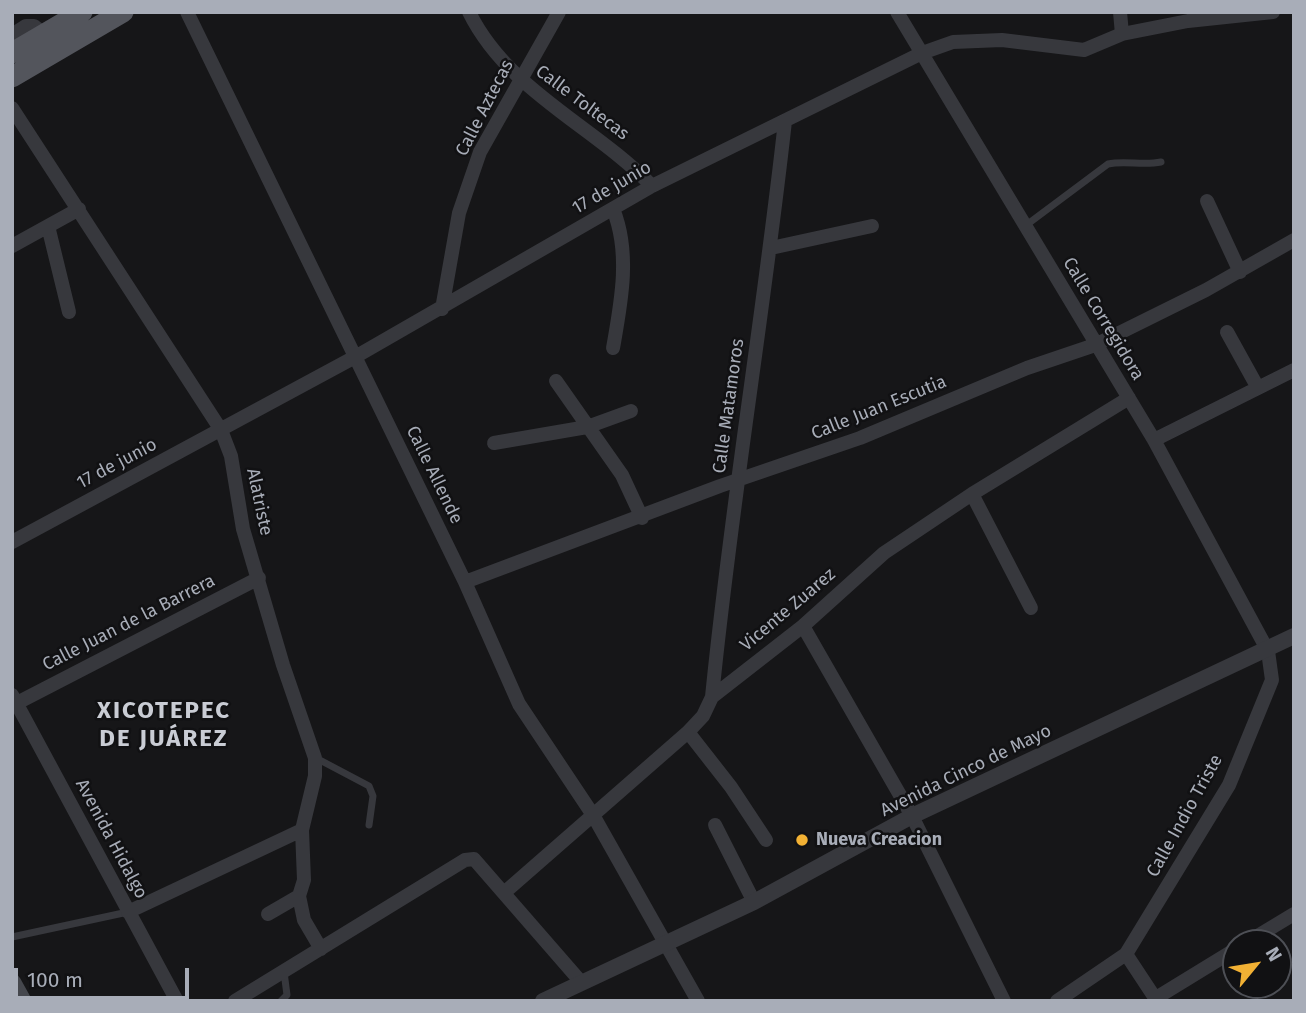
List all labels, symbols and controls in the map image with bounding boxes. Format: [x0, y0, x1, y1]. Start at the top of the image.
street label: Calle Aztecas [451, 56, 519, 160]
street label: Calle Toltecas [531, 61, 633, 145]
street label: 17 de junio [569, 157, 655, 219]
street label: Calle Corregidora [1058, 254, 1148, 384]
street label: Calle Matamoros [709, 337, 749, 475]
street label: Calle Juan Escutia [808, 371, 950, 445]
street label: Calle Allende [401, 423, 467, 527]
street label: 17 de junio [73, 434, 161, 494]
street label: Alatriste [241, 466, 277, 538]
street label: Vicente Zuarez [736, 564, 840, 656]
street label: Calle Juan de la Barrera [39, 570, 219, 676]
district label: XICOTEPEC DE JUÁREZ [98, 697, 230, 753]
street label: Avenida Cinco de Mayo [877, 720, 1055, 822]
street label: Calle Indio Triste [1142, 751, 1228, 881]
street label: Avenida Hidalgo [70, 775, 152, 903]
place label: Nueva Creacion [816, 829, 942, 851]
marker: Nueva Creacion [794, 832, 810, 848]
north arrow [1222, 929, 1292, 999]
text: N [1261, 943, 1287, 965]
scale bar [18, 954, 192, 998]
text: 100 m [27, 967, 83, 993]

